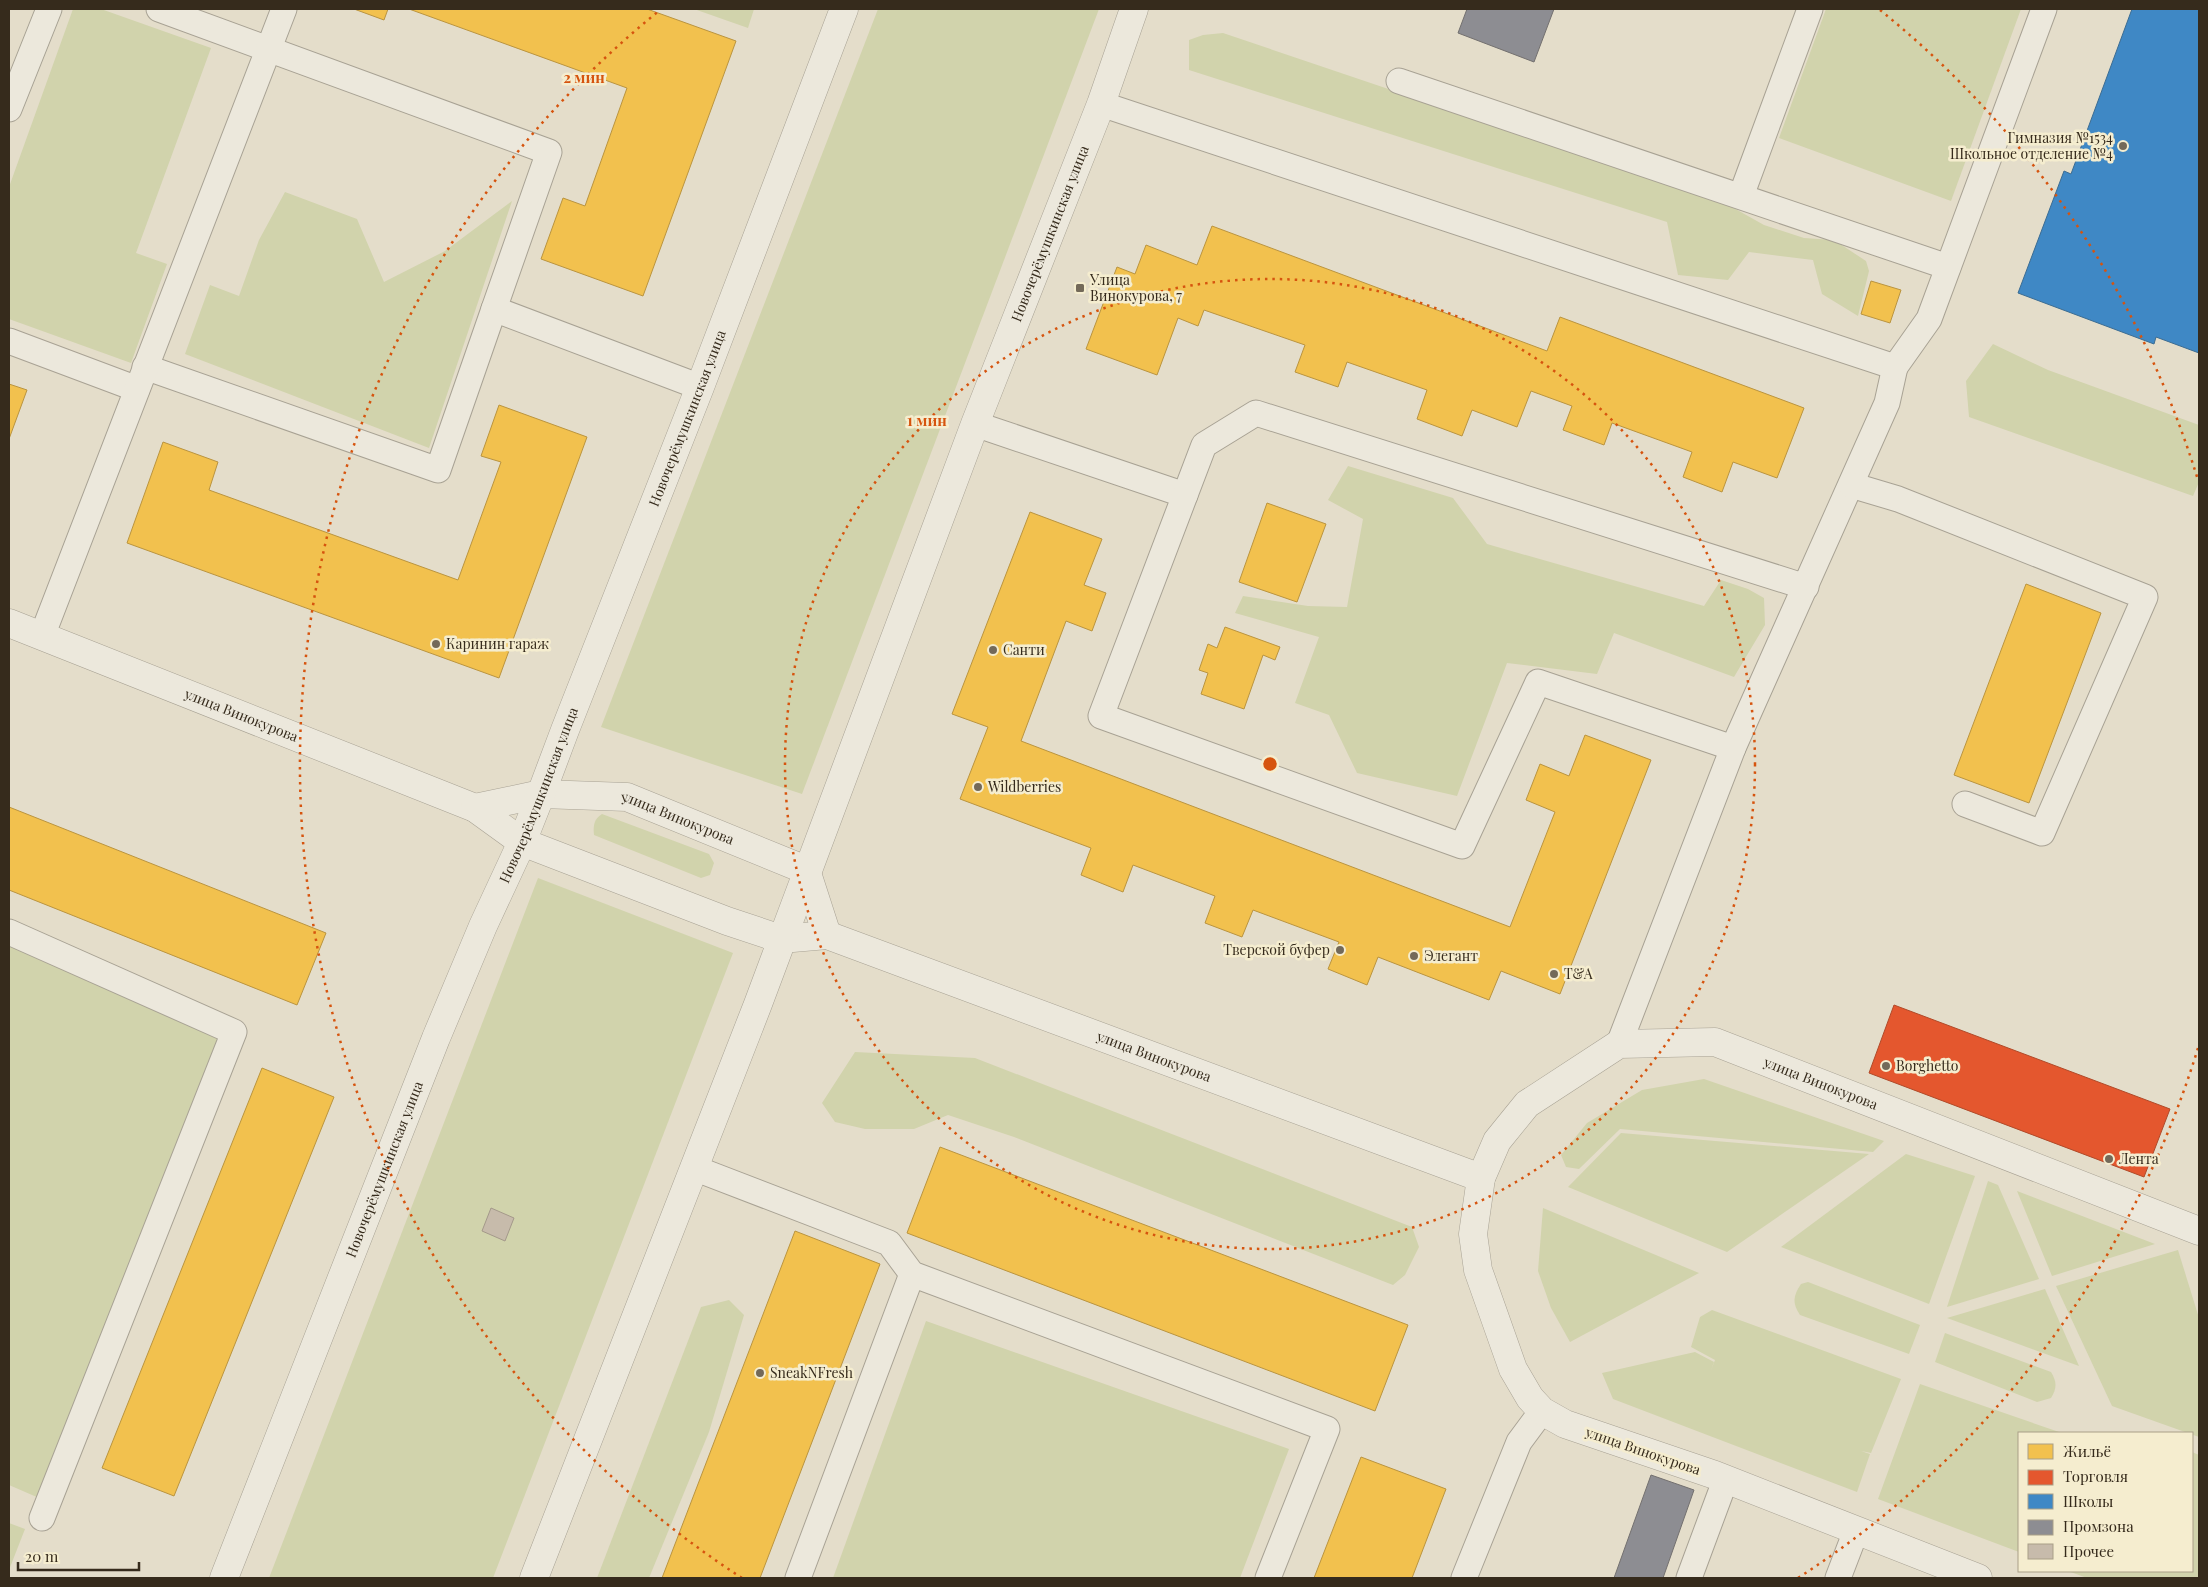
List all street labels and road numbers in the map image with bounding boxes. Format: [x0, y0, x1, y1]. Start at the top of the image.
street label: Новочерёмушкинская улица [1006, 143, 1093, 324]
street label: Новочерёмушкинская улица [644, 327, 730, 509]
street label: улица Винокурова [181, 683, 301, 746]
street label: Новочерёмушкинская улица [494, 704, 582, 886]
street label: улица Винокурова [620, 787, 737, 849]
street label: улица Винокурова [1093, 1026, 1214, 1086]
street label: улица Винокурова [1760, 1052, 1881, 1114]
street label: Новочерёмушкинская улица [341, 1078, 427, 1260]
street label: улица Винокурова [1582, 1422, 1703, 1479]

